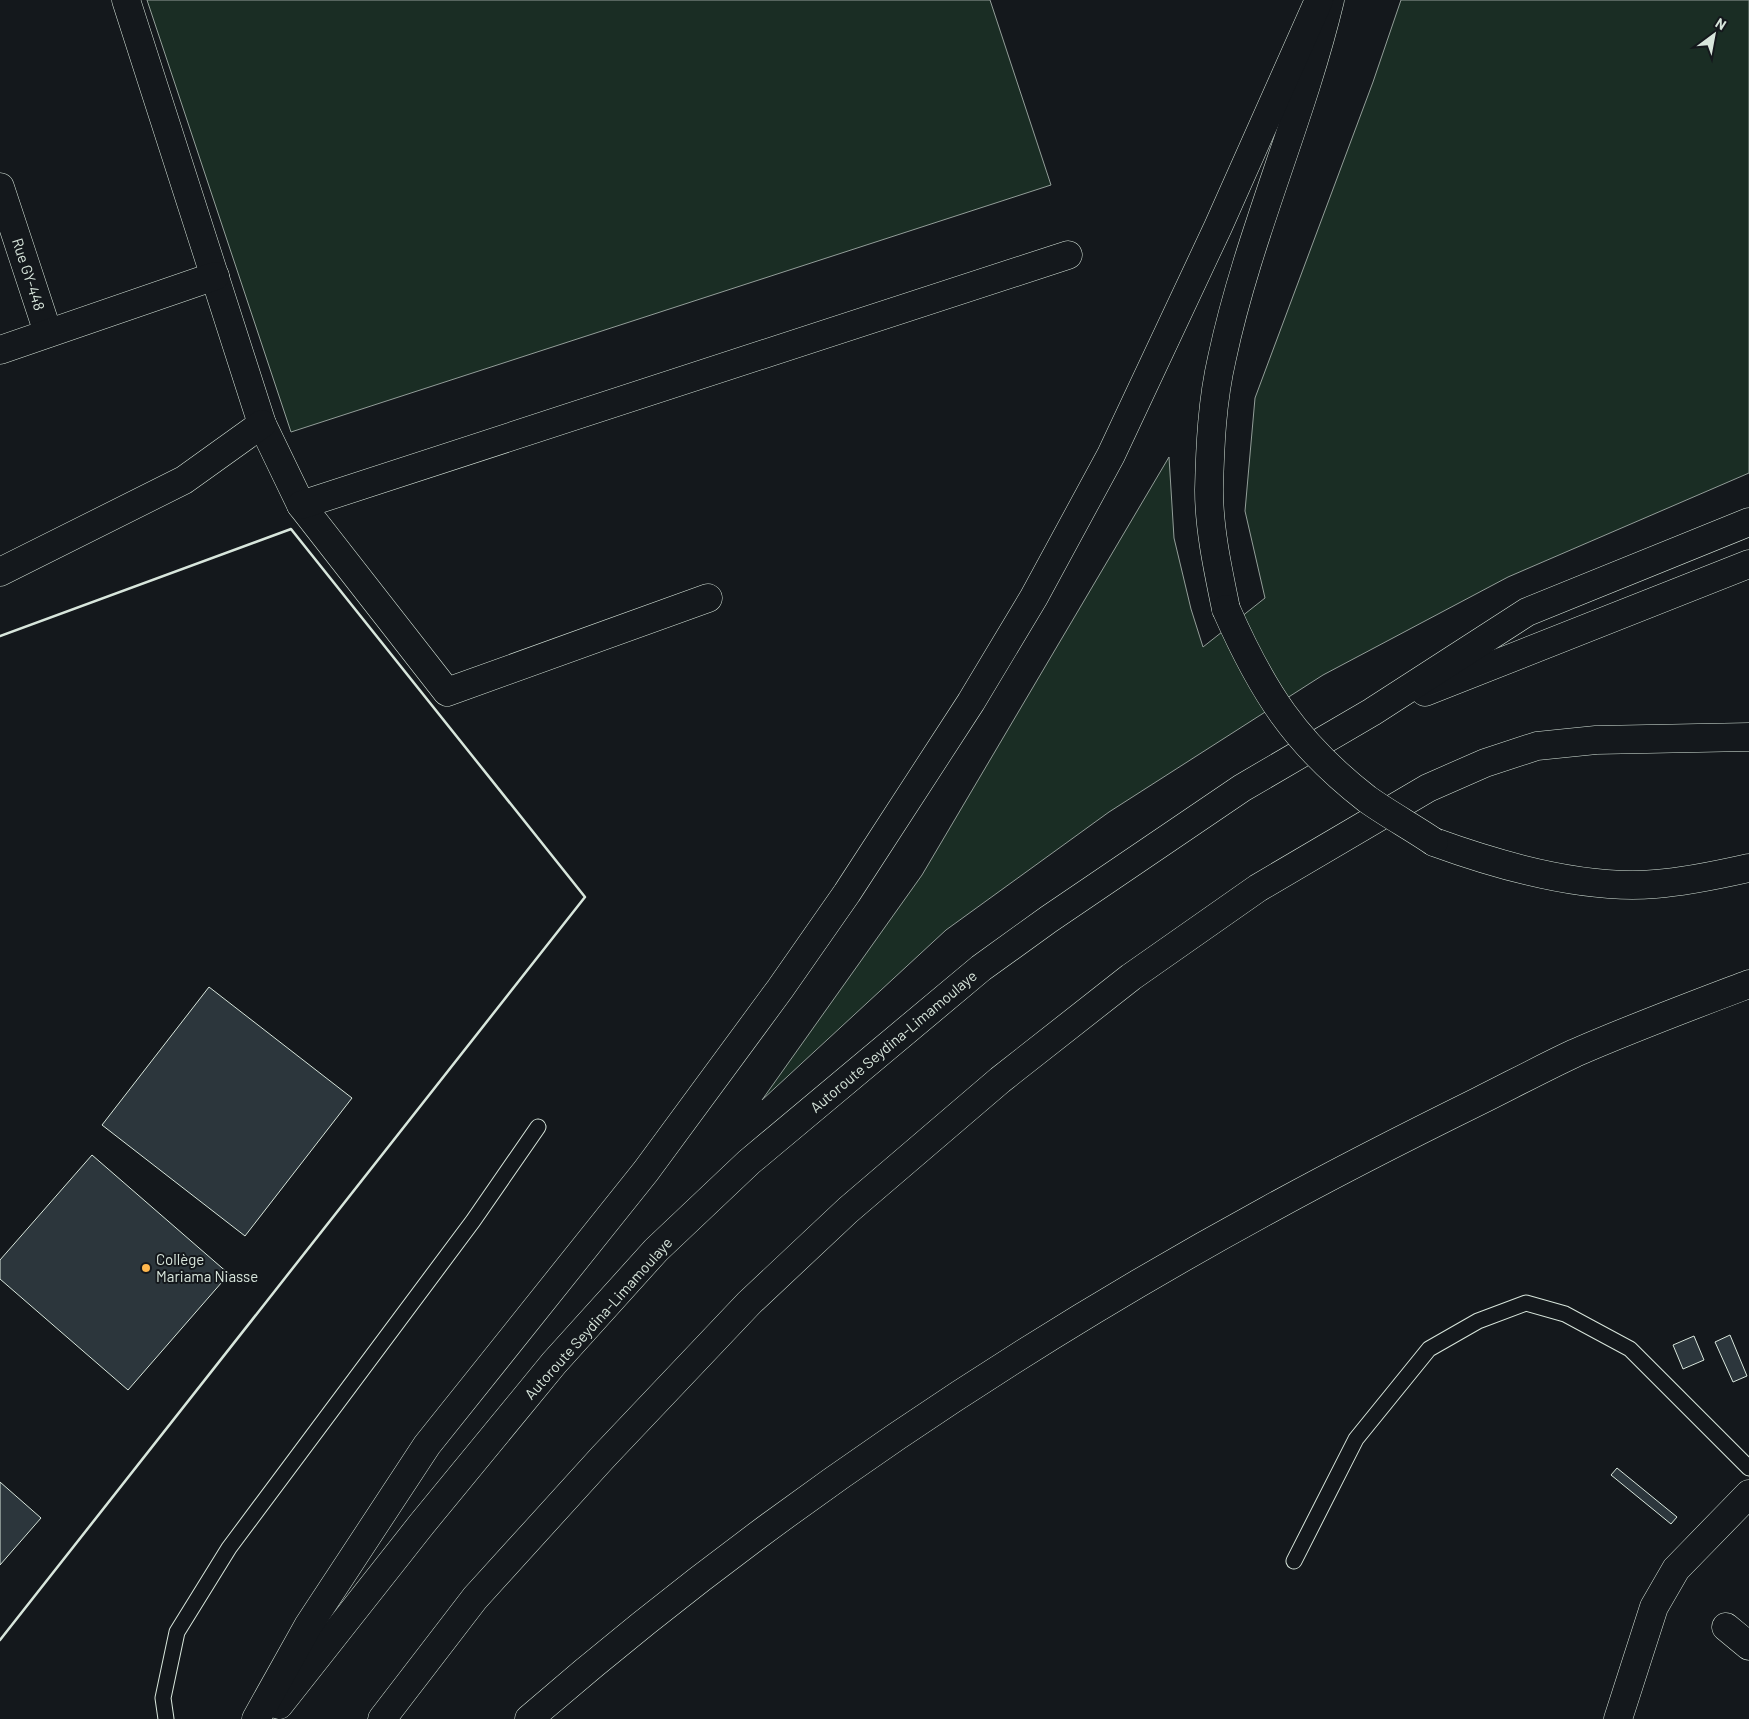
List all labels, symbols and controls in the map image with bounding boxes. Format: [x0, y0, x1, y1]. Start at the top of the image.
north arrow [1689, 10, 1739, 60]
text: N [1713, 14, 1730, 33]
street label: Rue GY-448 [9, 236, 49, 312]
street label: Autoroute Seydina-Limamoulaye [806, 966, 980, 1116]
street label: Autoroute Seydina-Limamoulaye [520, 1233, 676, 1403]
place label: Collège Mariama Niasse [156, 1250, 258, 1285]
marker: Collège Mariama Niasse [140, 1262, 152, 1274]

